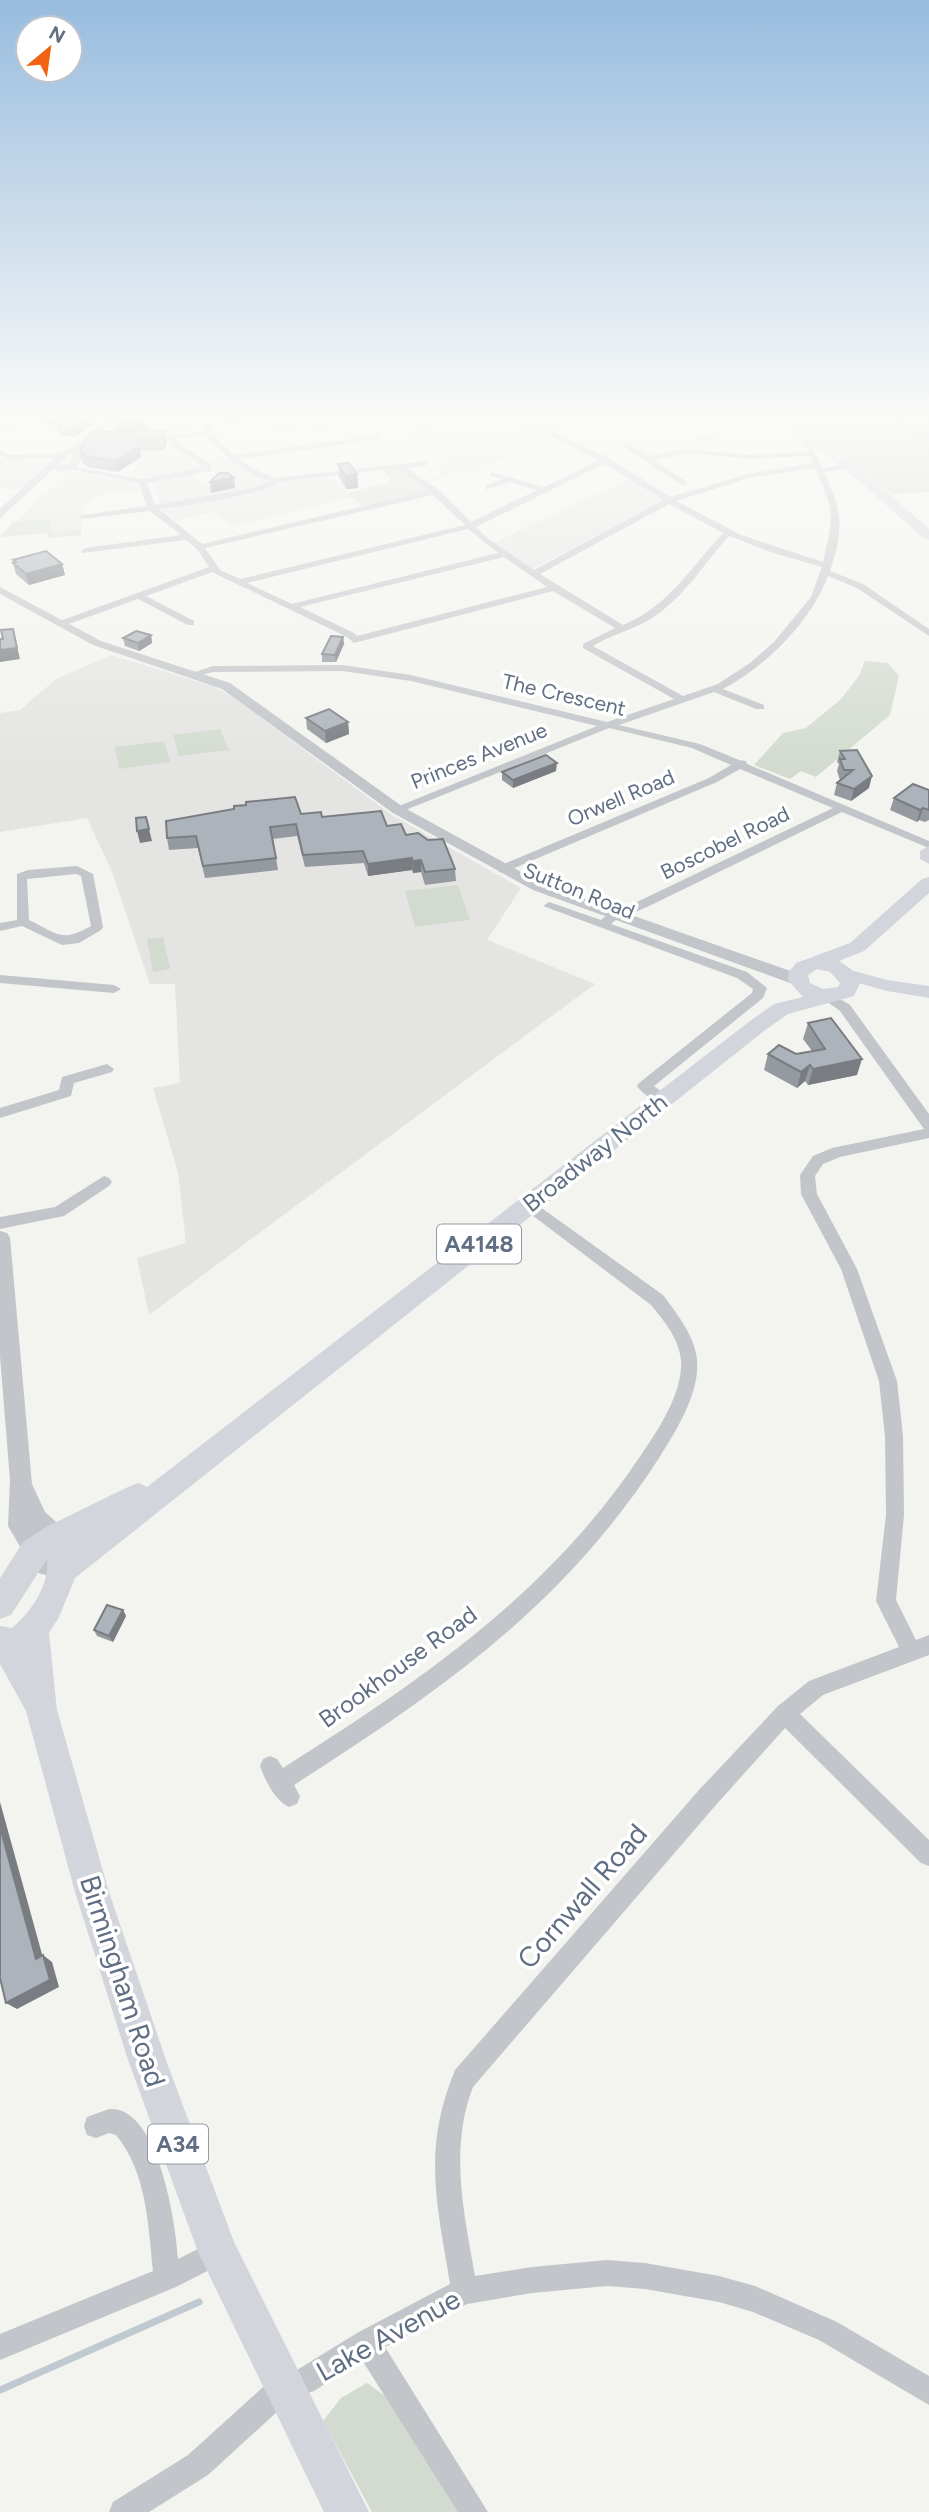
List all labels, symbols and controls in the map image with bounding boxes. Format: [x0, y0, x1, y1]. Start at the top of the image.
north arrow [14, 14, 84, 84]
text: N [45, 21, 69, 48]
street label: The Crescent [500, 668, 628, 721]
street label: Princes Avenue [407, 717, 551, 794]
street label: Orwell Road [564, 764, 678, 831]
street label: Boscobel Road [656, 801, 793, 885]
street label: Sutton Road [520, 857, 639, 924]
street label: Broadway North [517, 1087, 673, 1218]
road number: A4148 [437, 1224, 521, 1264]
street label: Brookhouse Road [313, 1599, 482, 1734]
street label: Cornwall Road [510, 1817, 654, 1975]
street label: Birmingham Road [73, 1871, 173, 2091]
road number: A34 [148, 2124, 208, 2164]
street label: Lake Avenue [310, 2282, 466, 2388]

